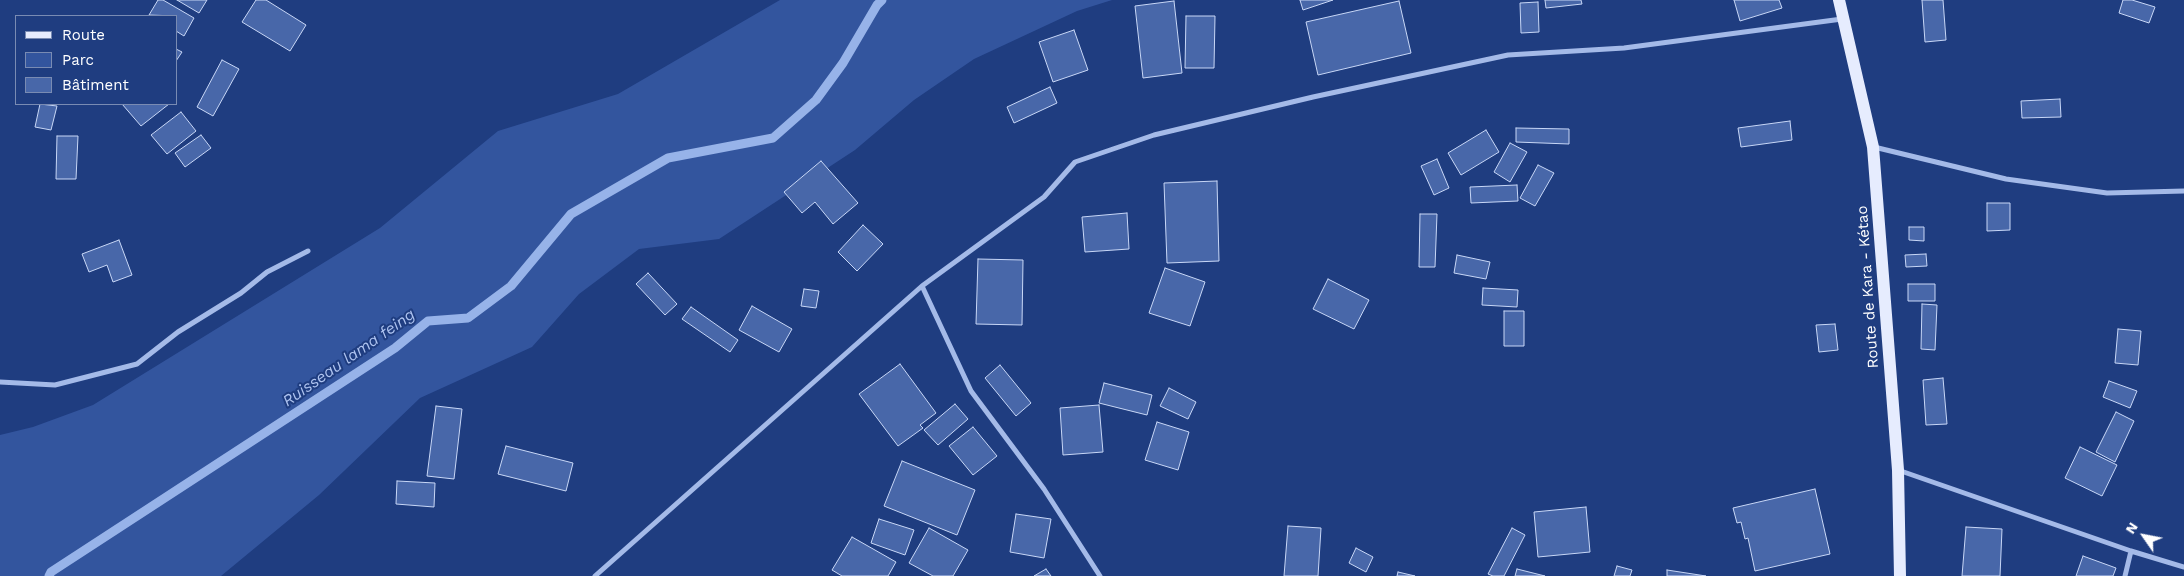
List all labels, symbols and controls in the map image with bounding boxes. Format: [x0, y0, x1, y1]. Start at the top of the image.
legend [15, 15, 178, 105]
text: Route [62, 26, 105, 44]
text: Parc [62, 51, 94, 69]
text: Bâtiment [62, 76, 129, 94]
street label: Route de Kara - Kétao [1853, 205, 1883, 369]
water label: Ruisseau lama feing [279, 305, 419, 411]
north arrow [2119, 511, 2169, 561]
text: N [2122, 519, 2141, 537]

